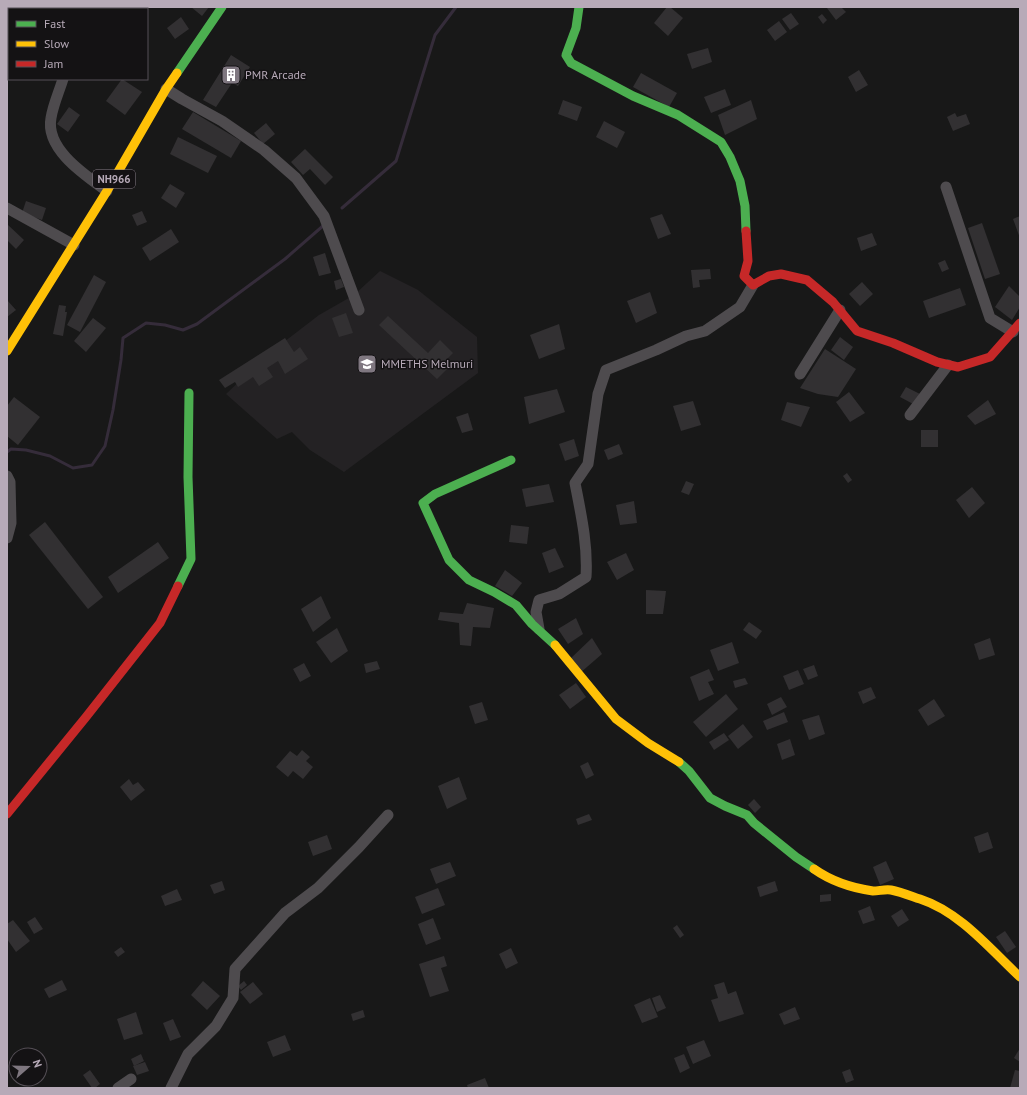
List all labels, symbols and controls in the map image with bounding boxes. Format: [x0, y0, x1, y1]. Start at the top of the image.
legend [8, 8, 148, 80]
text: Fast [44, 16, 65, 31]
text: Slow [44, 36, 69, 51]
text: Jam [43, 56, 63, 71]
building icon: PMR Arcade [220, 64, 242, 86]
place label: PMR Arcade [245, 67, 306, 82]
road number: NH966 [93, 170, 135, 188]
school or university icon: MMETHS Melmuri [356, 353, 378, 375]
place label: MMETHS Melmuri [381, 356, 473, 371]
north arrow [8, 1047, 48, 1087]
text: N [30, 1058, 45, 1069]

